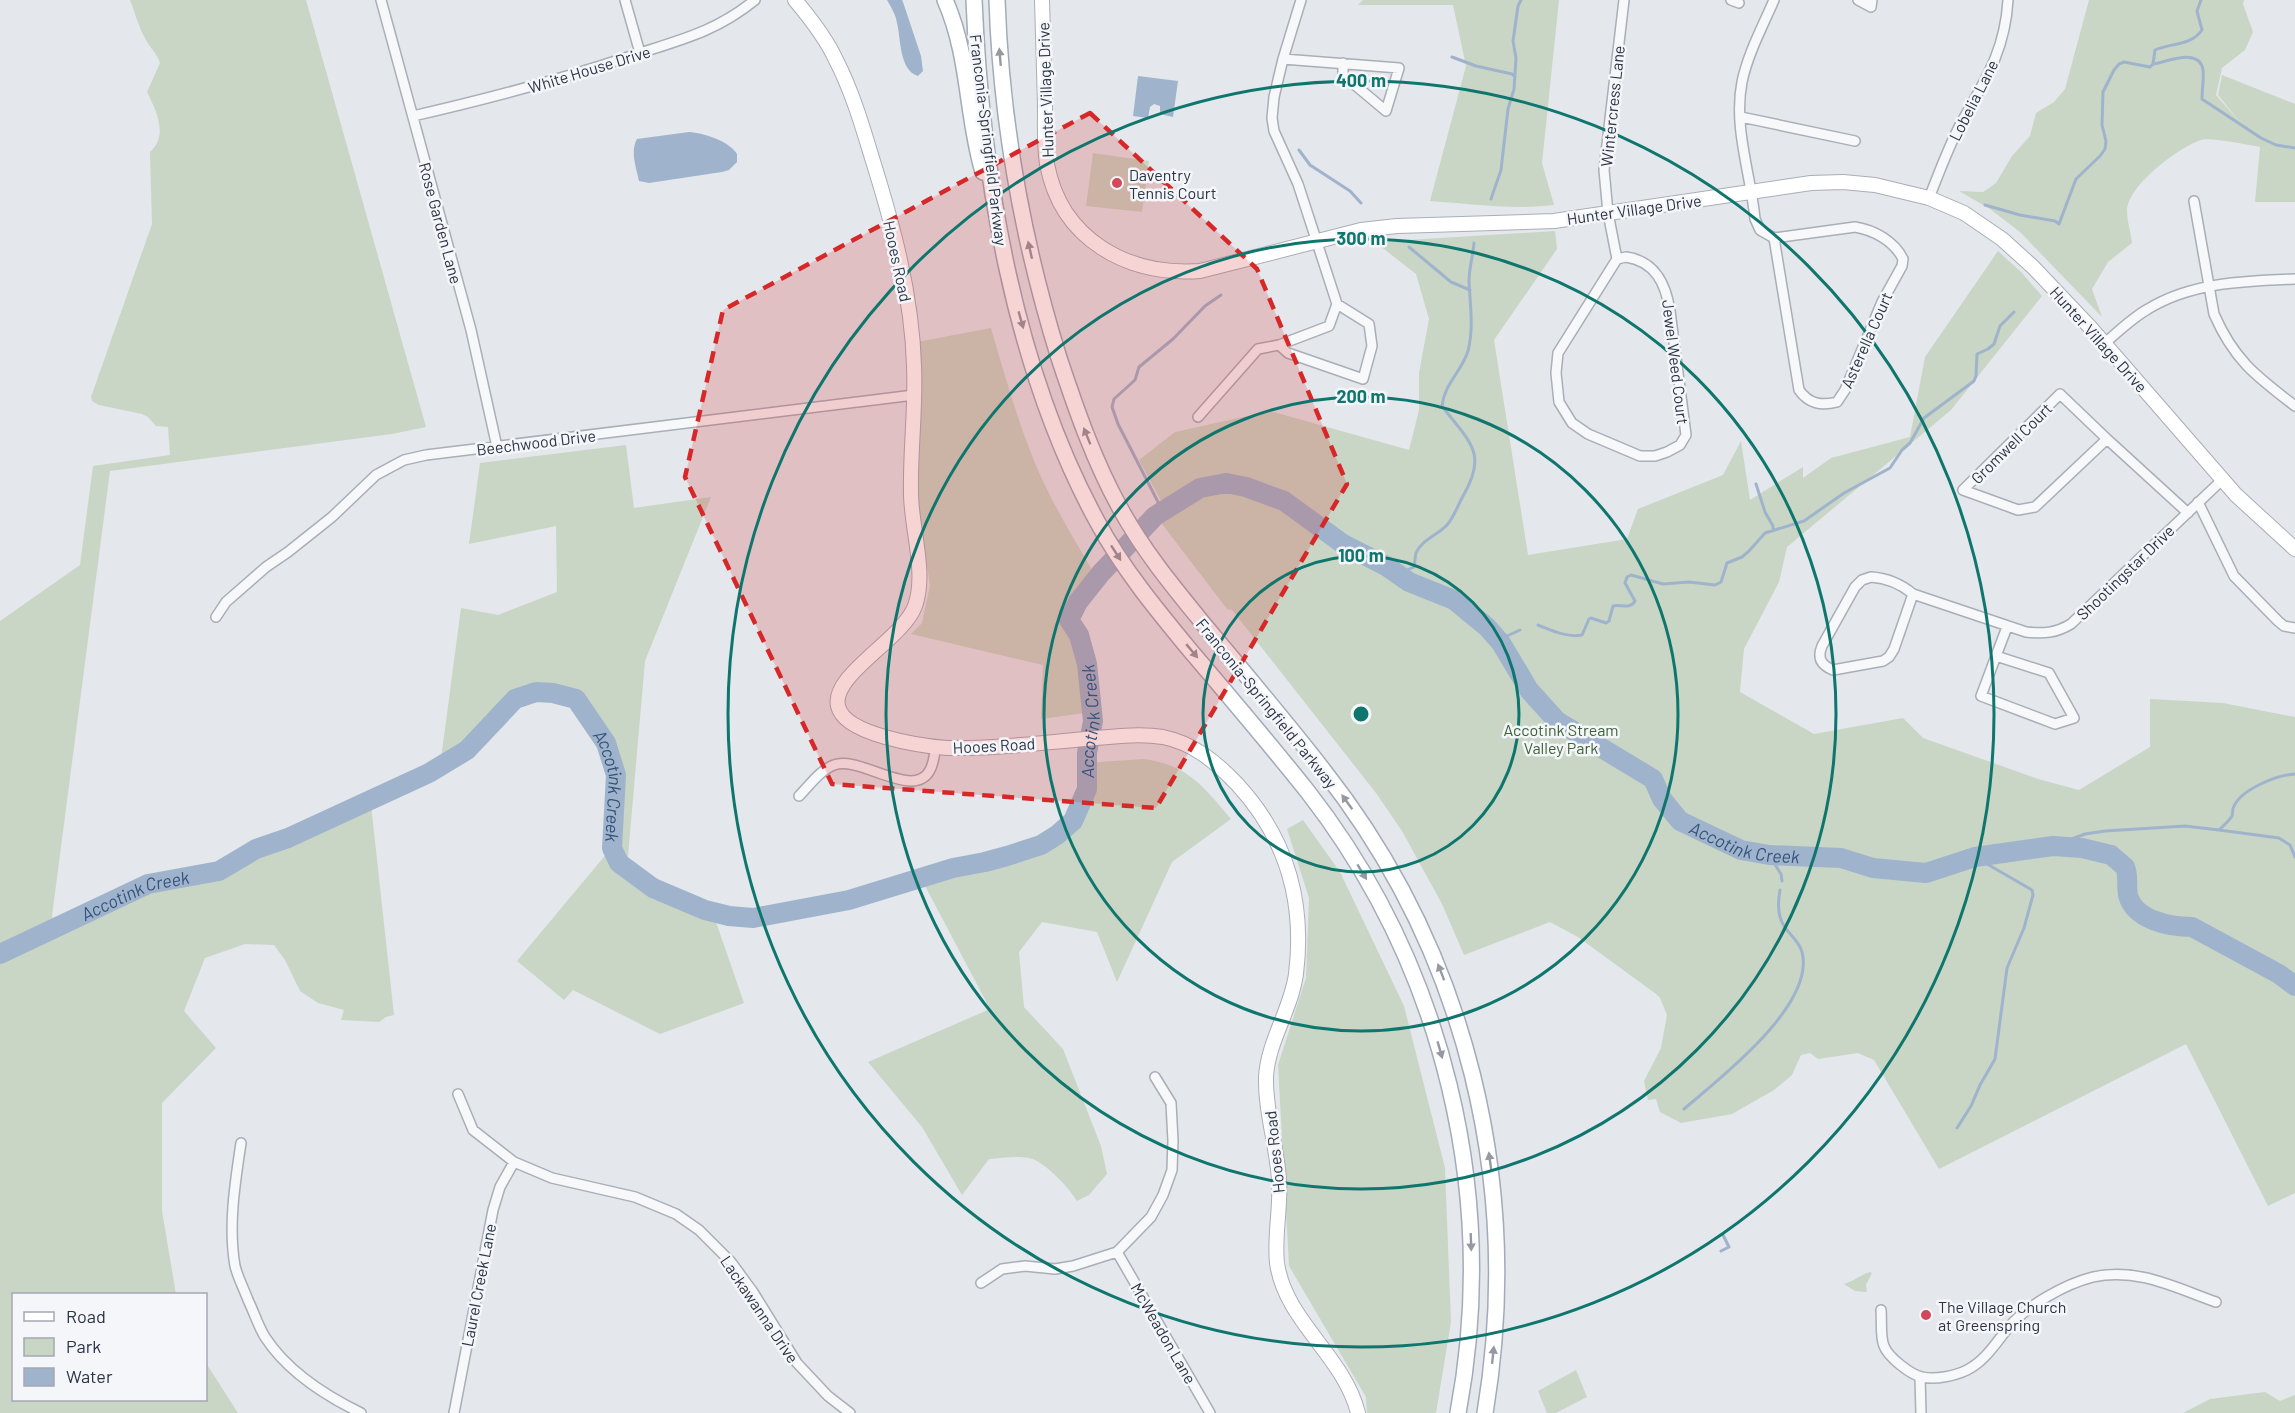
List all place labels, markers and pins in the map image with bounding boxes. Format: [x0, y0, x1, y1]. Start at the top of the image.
place label: Daventry Tennis Court [1129, 165, 1217, 202]
marker: Daventry Tennis Court [1110, 176, 1124, 190]
centre of rings [1351, 704, 1371, 724]
place label: The Village Church at Greenspring [1938, 1297, 2066, 1334]
marker: The Village Church at Greenspring [1919, 1308, 1933, 1322]

